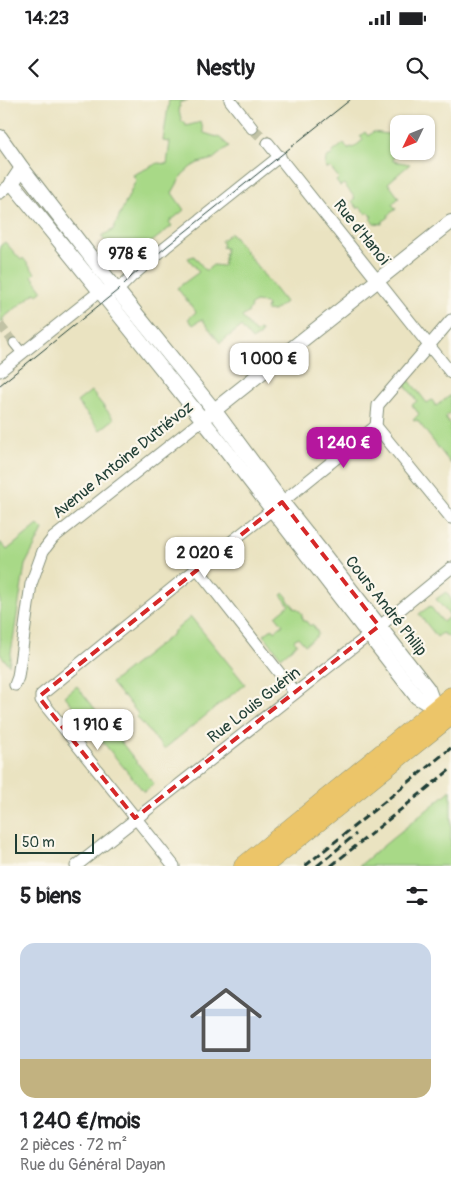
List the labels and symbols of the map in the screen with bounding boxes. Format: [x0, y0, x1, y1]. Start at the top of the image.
north arrow [390, 115, 435, 160]
street label: Rue d'Hanoï [329, 196, 395, 270]
pin: 978 € [93, 238, 163, 280]
pin: 1 000 € [223, 342, 315, 385]
street label: Avenue Antoine Dutriévoz [49, 397, 197, 523]
pin: 1 240 € [298, 426, 390, 469]
pin: 2 020 € [159, 536, 251, 579]
street label: Cours André Philip [341, 552, 431, 660]
street label: Rue Louis Guérin [204, 663, 304, 747]
pin: 1 910 € [52, 708, 144, 751]
scale bar [15, 831, 94, 854]

